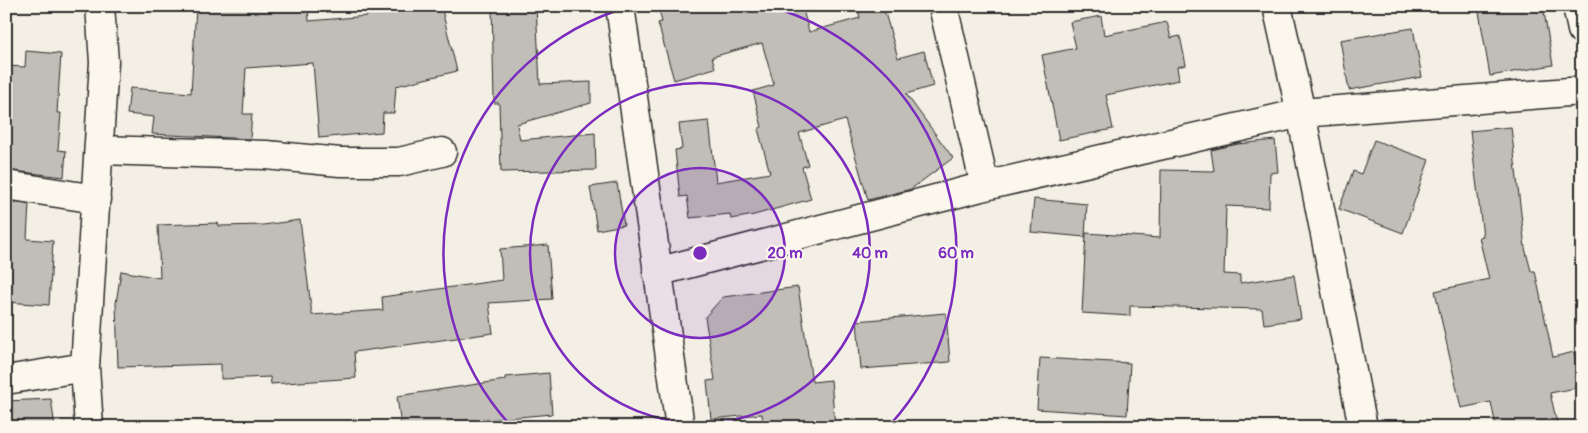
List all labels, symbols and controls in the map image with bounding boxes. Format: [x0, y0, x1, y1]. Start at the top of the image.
centre of rings [691, 244, 709, 262]
text: 20 m [767, 244, 803, 263]
text: 40 m [852, 244, 888, 263]
text: 60 m [938, 244, 974, 263]

